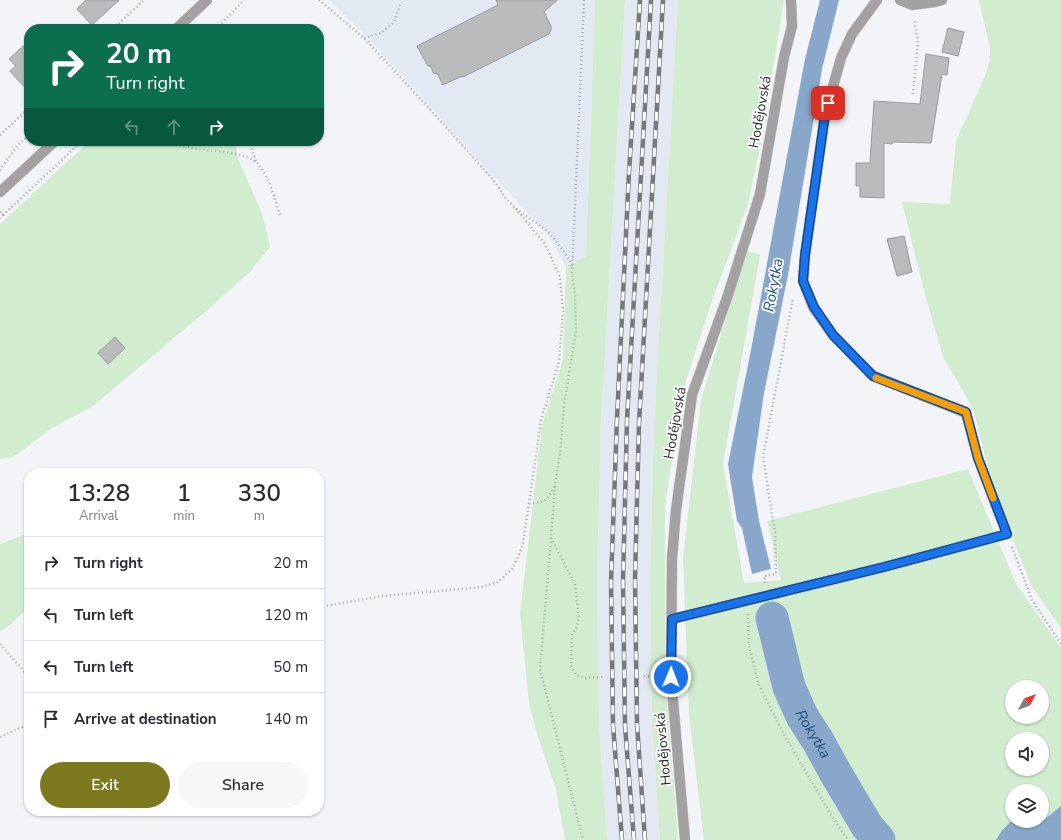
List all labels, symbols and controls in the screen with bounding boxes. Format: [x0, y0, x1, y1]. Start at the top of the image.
text: 20 m [106, 35, 172, 73]
icon: right [40, 40, 92, 92]
text: Turn right [106, 71, 185, 95]
street label: Hodějovská [744, 74, 776, 150]
pin [811, 86, 845, 120]
icon: arrive [817, 92, 839, 114]
icon: left [121, 116, 143, 138]
icon: ahead [163, 116, 185, 138]
icon: right [205, 116, 227, 138]
water label: Rokytka [758, 257, 788, 313]
street label: Hodějovská [659, 385, 691, 461]
text: 13:28 [67, 477, 130, 509]
text: 1 [177, 477, 191, 509]
text: 330 [238, 477, 281, 509]
text: Arrival [79, 507, 118, 525]
text: min [173, 507, 195, 525]
text: m [254, 507, 265, 525]
icon: right [40, 552, 62, 574]
text: Turn right [74, 553, 143, 573]
text: 20 m [273, 553, 308, 573]
icon: left [40, 604, 62, 626]
text: Turn left [74, 605, 133, 625]
text: 120 m [264, 605, 308, 625]
icon: left [40, 656, 62, 678]
position arrow [650, 656, 692, 698]
text: Turn left [74, 657, 133, 677]
text: 50 m [273, 657, 308, 677]
north arrow [1005, 680, 1049, 724]
map controls [1005, 680, 1049, 828]
water label: Rokytka [790, 707, 836, 762]
icon: arrive [40, 708, 62, 730]
text: Arrive at destination [74, 709, 217, 729]
text: 140 m [264, 709, 308, 729]
street label: Hodějovská [650, 712, 676, 786]
button: sound [1005, 732, 1049, 776]
button: Exit [40, 762, 170, 808]
button: Share [178, 762, 308, 808]
button: layers [1005, 784, 1049, 828]

